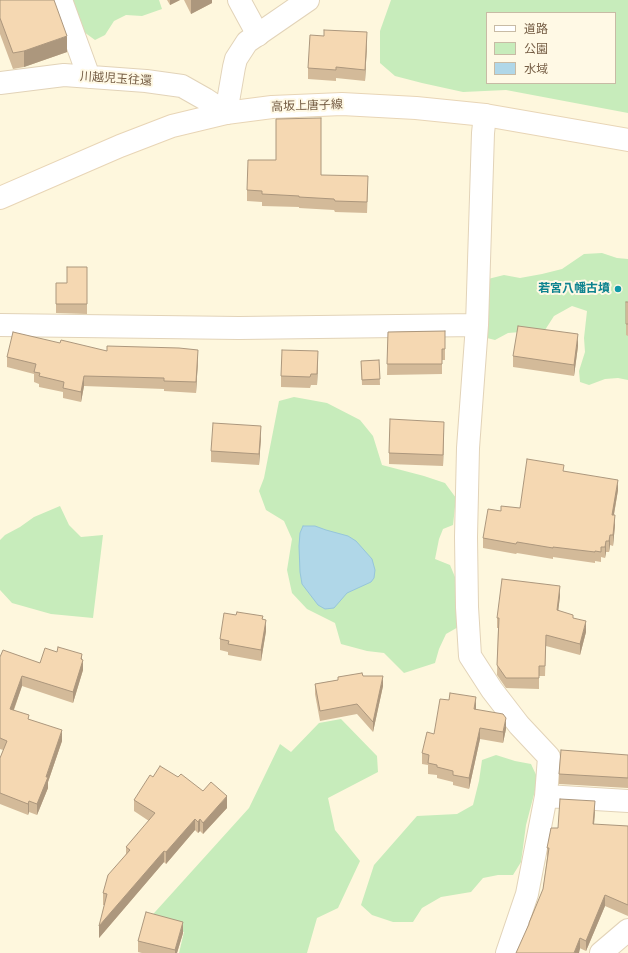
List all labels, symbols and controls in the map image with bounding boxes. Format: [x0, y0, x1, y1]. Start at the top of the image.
legend [486, 12, 616, 84]
text: 道路 [524, 20, 548, 37]
text: 公園 [524, 40, 548, 57]
text: 水域 [524, 60, 548, 77]
street label: 川越児玉往還 [80, 69, 152, 89]
street label: 高坂上唐子線 [271, 98, 343, 114]
place label: 若宮八幡古墳 [538, 282, 610, 296]
marker: 若宮八幡古墳 [613, 284, 623, 294]

